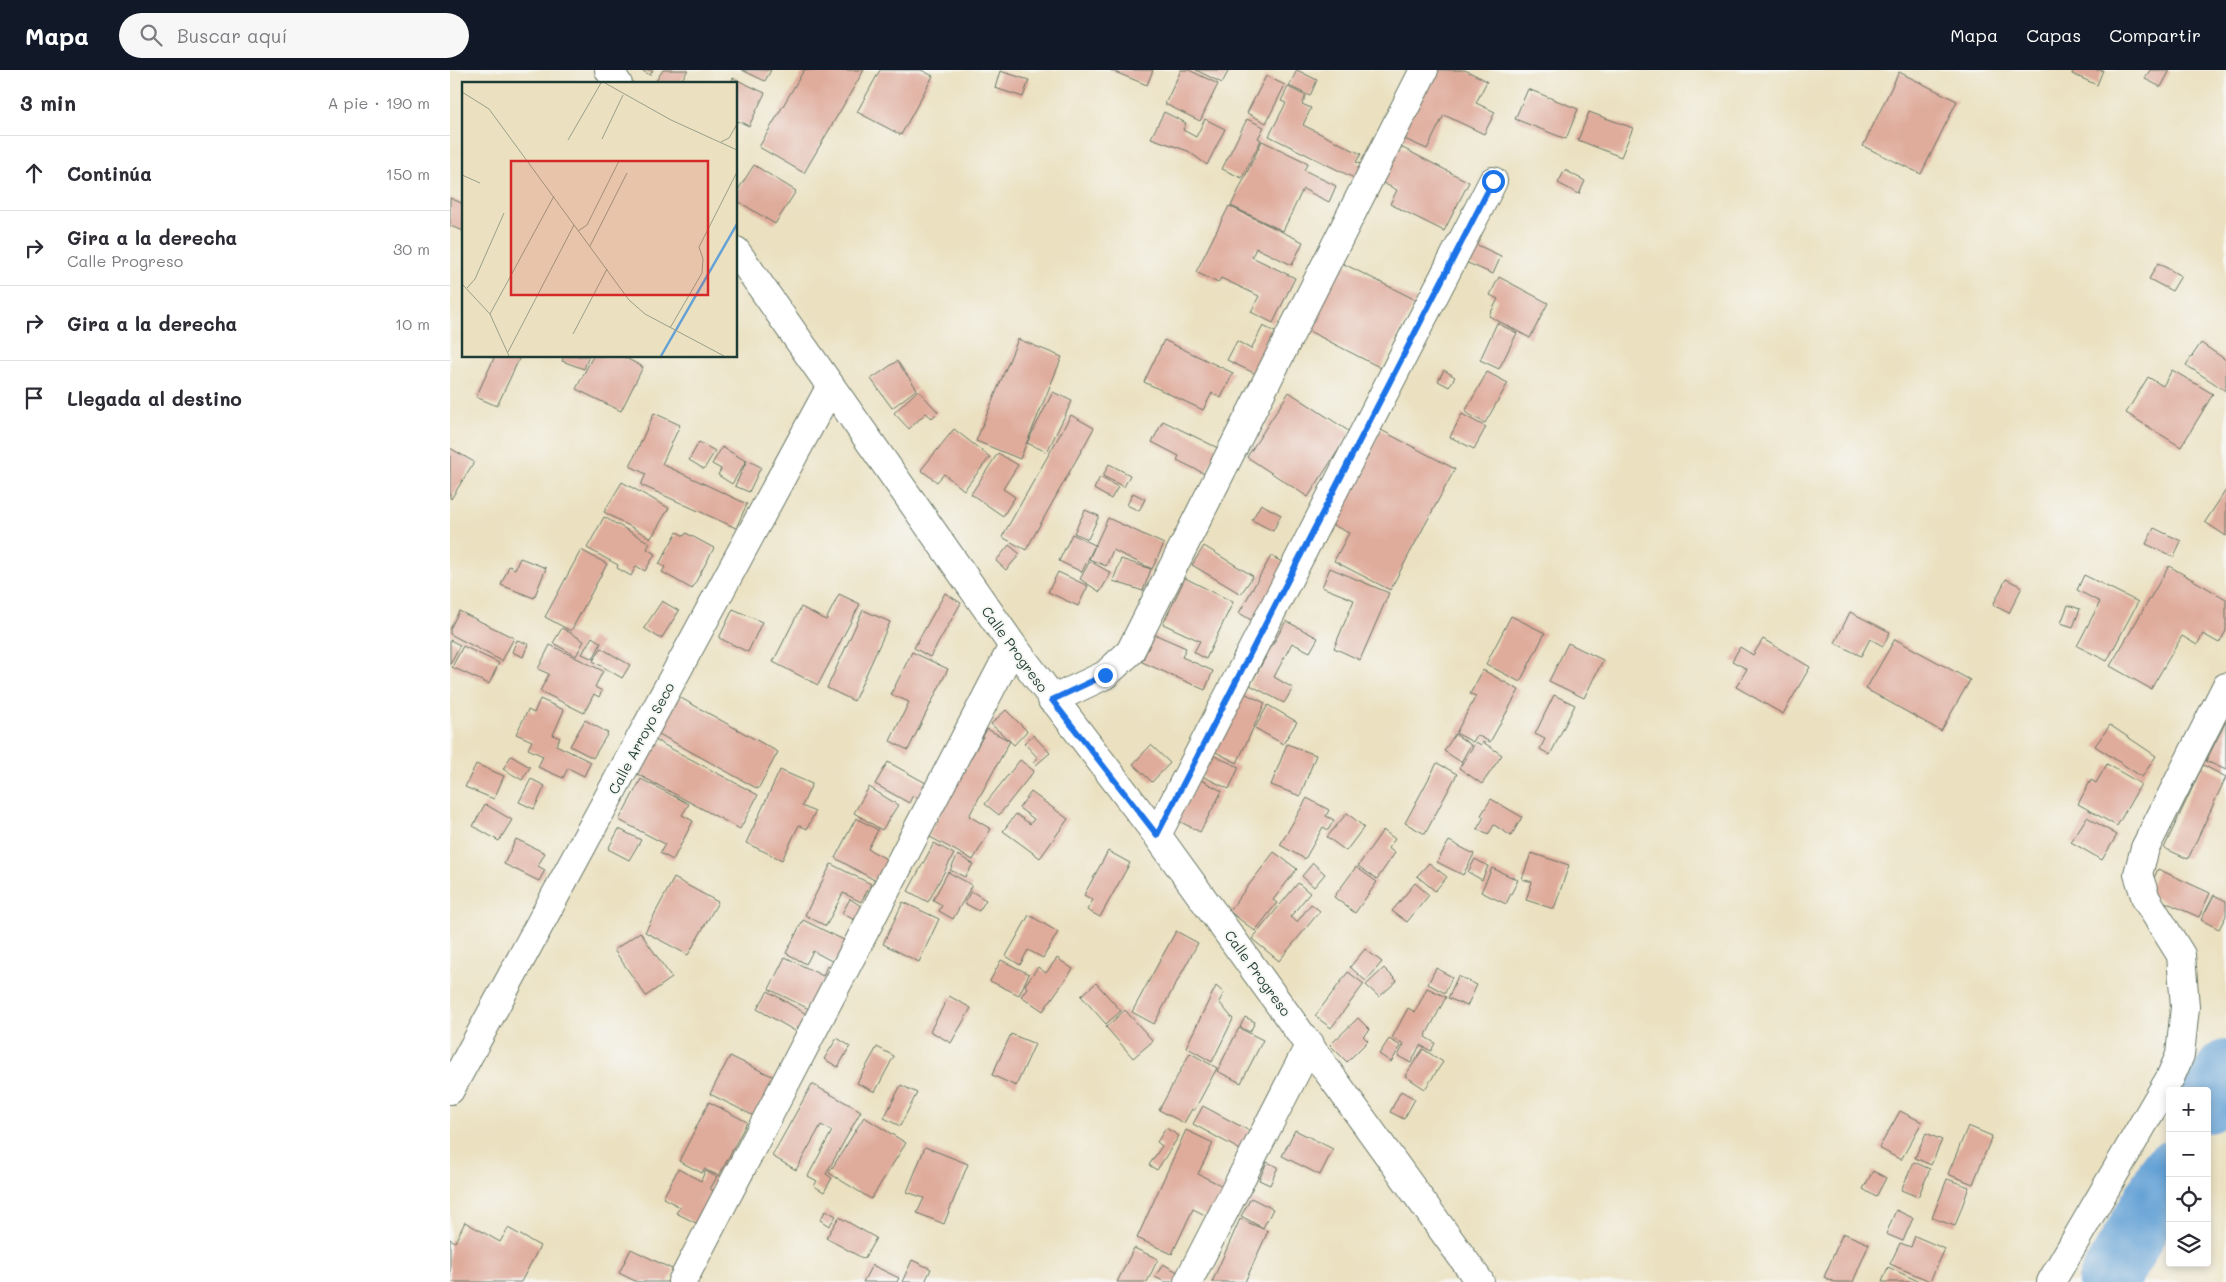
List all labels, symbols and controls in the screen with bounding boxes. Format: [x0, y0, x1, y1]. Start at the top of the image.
search box [119, 13, 469, 58]
text: Mapa [25, 20, 89, 51]
icon: search [137, 21, 165, 49]
text: Buscar aquí [177, 23, 287, 48]
text: Mapa [1950, 23, 1998, 47]
text: Capas [2026, 23, 2081, 47]
text: Compartir [2109, 23, 2201, 47]
inset map [462, 82, 738, 358]
text: 3 min [20, 89, 76, 116]
text: A pie · 190 m [328, 92, 430, 113]
icon: ahead [20, 159, 48, 187]
text: Continúa [67, 161, 152, 186]
text: 150 m [386, 163, 430, 184]
route start [1482, 170, 1505, 193]
text: Gira a la derecha [67, 225, 237, 250]
icon: right [20, 234, 48, 262]
text: 30 m [393, 238, 430, 259]
text: Calle Progreso [67, 250, 183, 271]
icon: right [20, 309, 48, 337]
text: Gira a la derecha [67, 311, 237, 336]
text: 10 m [395, 313, 430, 334]
icon: arrive [20, 384, 48, 412]
text: Llegada al destino [67, 386, 242, 411]
street label: Calle Progreso [977, 602, 1053, 696]
route end [1094, 664, 1117, 687]
street label: Calle Arroyo Seco [603, 679, 679, 797]
street label: Calle Progreso [1220, 926, 1296, 1020]
map controls [2166, 1087, 2211, 1267]
button: + [2166, 1087, 2211, 1132]
button: − [2166, 1132, 2211, 1177]
button: locate [2166, 1177, 2211, 1222]
button: layers [2166, 1222, 2211, 1267]

